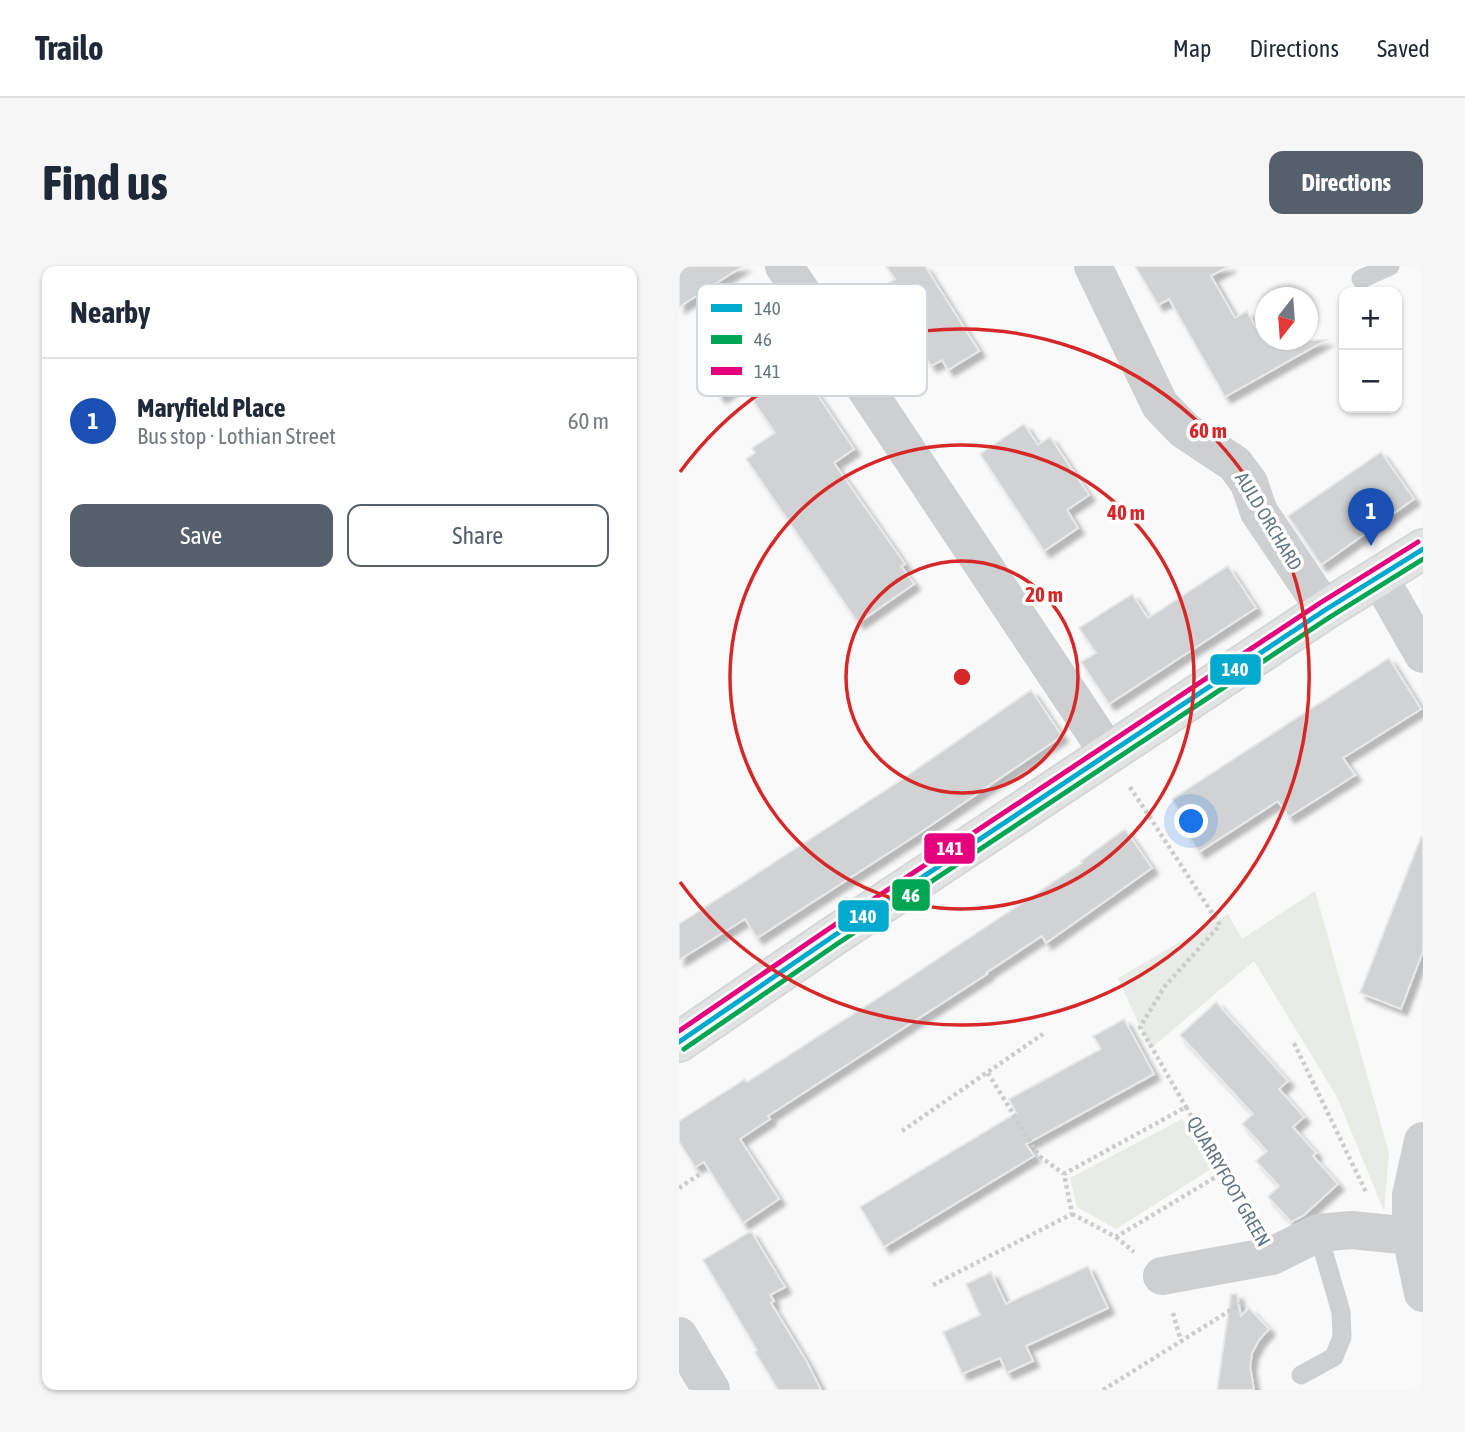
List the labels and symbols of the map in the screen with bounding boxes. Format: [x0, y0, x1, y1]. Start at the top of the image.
legend [697, 284, 927, 396]
north arrow [1255, 287, 1318, 350]
text: 140 [754, 297, 781, 319]
text: 46 [754, 328, 772, 350]
text: 141 [754, 360, 781, 382]
text: 60 m [1189, 418, 1227, 442]
street label: AULD ORCHARD [1231, 468, 1307, 574]
pin: 1 [1348, 488, 1394, 546]
text: 40 m [1106, 500, 1145, 524]
text: 20 m [1025, 582, 1063, 606]
line badge: 140 [1209, 653, 1262, 686]
text: 140 [1222, 658, 1248, 680]
centre of rings [950, 665, 974, 689]
your location [1174, 804, 1208, 838]
line badge: 141 [923, 832, 976, 865]
text: 141 [937, 837, 963, 859]
line badge: 46 [891, 878, 931, 912]
text: 46 [901, 884, 920, 906]
line badge: 140 [837, 899, 890, 933]
text: 140 [850, 905, 876, 927]
street label: QUARRYFOOT GREEN [1183, 1112, 1275, 1250]

